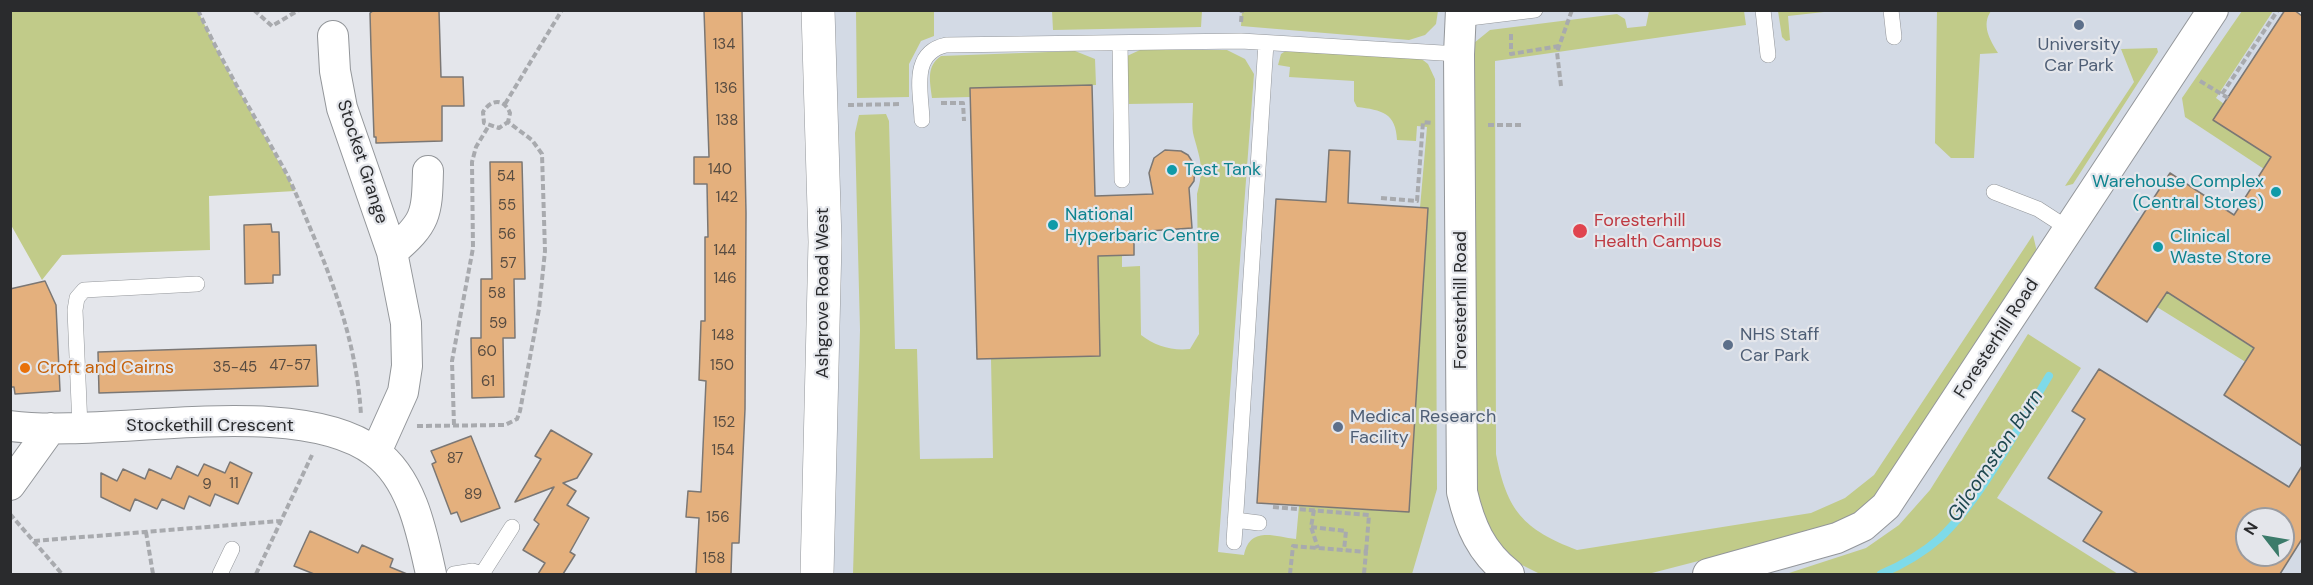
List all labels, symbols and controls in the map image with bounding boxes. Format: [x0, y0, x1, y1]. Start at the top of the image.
marker: University Car Park [2072, 18, 2086, 32]
place label: University Car Park [2038, 34, 2120, 76]
house number: 134 [713, 36, 735, 54]
house number: 136 [715, 80, 737, 98]
street label: Stocket Grange [332, 97, 392, 227]
house number: 138 [716, 112, 738, 130]
place label: Test Tank [1184, 159, 1261, 181]
house number: 140 [708, 161, 732, 179]
marker: Test Tank [1165, 163, 1179, 177]
house number: 54 [497, 168, 515, 186]
place label: Warehouse Complex (Central Stores) [2092, 171, 2264, 213]
marker: Warehouse Complex (Central Stores) [2269, 185, 2283, 199]
house number: 142 [716, 189, 738, 207]
house number: 55 [498, 197, 516, 215]
place label: National Hyperbaric Centre [1065, 204, 1220, 246]
street label: Ashgrove Road West [812, 207, 834, 379]
place label: Foresterhill Health Campus [1594, 210, 1722, 252]
marker: National Hyperbaric Centre [1046, 218, 1060, 232]
marker: Foresterhill Health Campus [1571, 222, 1589, 240]
house number: 56 [498, 226, 516, 244]
place label: Clinical Waste Store [2170, 226, 2271, 268]
street label: Foresterhill Road [1450, 231, 1472, 369]
marker: Clinical Waste Store [2151, 240, 2165, 254]
house number: 144 [714, 242, 736, 260]
house number: 57 [500, 255, 516, 273]
house number: 146 [713, 270, 737, 288]
street label: Foresterhill Road [1950, 275, 2044, 403]
house number: 58 [488, 285, 506, 303]
house number: 59 [489, 315, 507, 333]
place label: NHS Staff Car Park [1740, 324, 1819, 366]
house number: 148 [712, 327, 734, 345]
marker: NHS Staff Car Park [1721, 338, 1735, 352]
house number: 60 [477, 343, 497, 361]
place label: Croft and Cairns [37, 357, 174, 379]
house number: 47-57 [269, 357, 311, 375]
house number: 150 [710, 357, 734, 375]
house number: 35-45 [213, 359, 257, 377]
marker: Croft and Cairns [18, 361, 32, 375]
house number: 61 [481, 373, 495, 391]
water label: Gilcomston Burn [1943, 385, 2049, 527]
place label: Medical Research Facility [1350, 406, 1496, 448]
house number: 152 [713, 414, 735, 432]
street label: Stockethill Crescent [126, 415, 294, 437]
marker: Medical Research Facility [1331, 420, 1345, 434]
house number: 154 [712, 442, 734, 460]
house number: 87 [447, 450, 463, 468]
house number: 11 [229, 475, 239, 493]
house number: 9 [202, 476, 212, 494]
house number: 89 [464, 486, 482, 504]
north arrow [2235, 507, 2295, 567]
house number: 156 [706, 509, 730, 527]
text: N [2239, 518, 2263, 539]
house number: 158 [703, 550, 725, 568]

